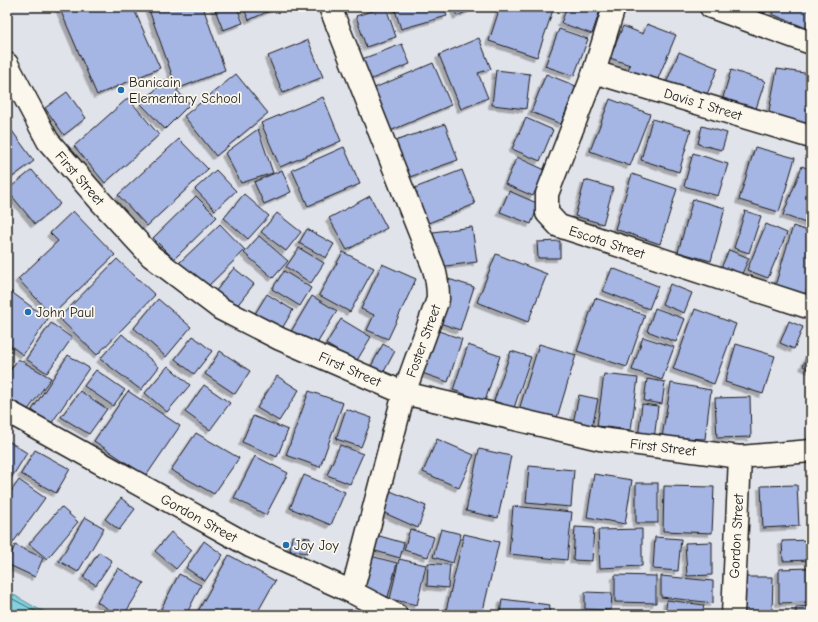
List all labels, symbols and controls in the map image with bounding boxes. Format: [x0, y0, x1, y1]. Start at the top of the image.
place label: Banicain Elementary School [129, 74, 241, 107]
marker: Banicain Elementary School [116, 85, 126, 95]
street label: Davis I Street [662, 85, 745, 125]
street label: First Street [51, 148, 108, 210]
street label: Escota Street [567, 222, 648, 263]
street label: Foster Street [402, 301, 445, 380]
place label: John Paul [36, 304, 94, 321]
marker: John Paul [23, 307, 33, 317]
street label: First Street [316, 348, 384, 391]
street label: First Street [629, 435, 698, 460]
street label: Gordon Street [158, 490, 241, 547]
street label: Gordon Street [726, 492, 747, 579]
place label: Joy Joy [294, 537, 339, 554]
marker: Joy Joy [281, 540, 291, 550]

